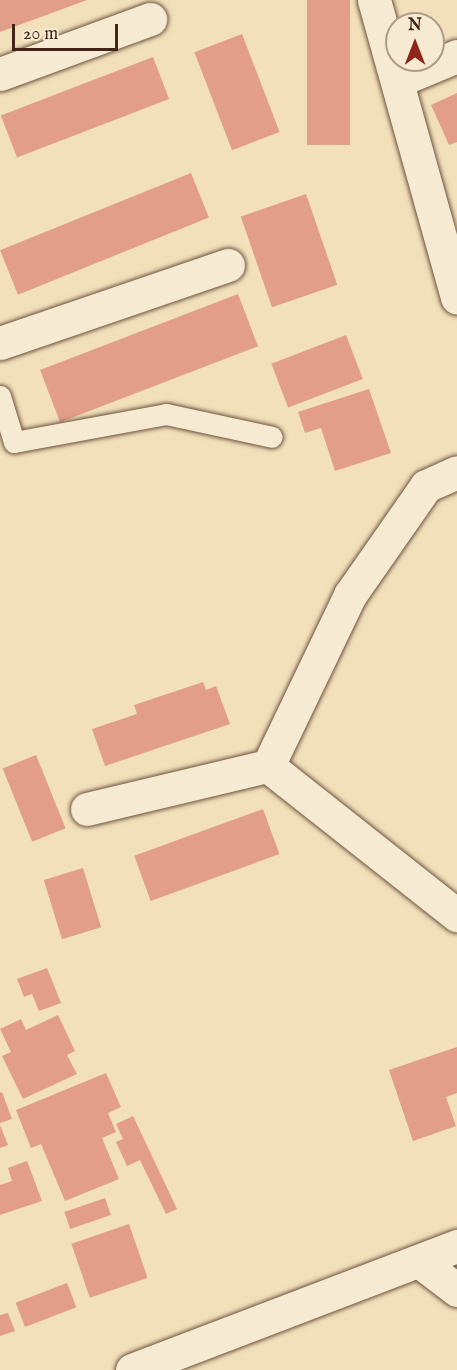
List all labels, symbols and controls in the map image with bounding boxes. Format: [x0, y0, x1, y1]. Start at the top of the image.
scale bar [15, 12, 122, 50]
north arrow [385, 12, 445, 72]
text: N [408, 16, 422, 36]
text: 20 m [23, 23, 58, 46]

